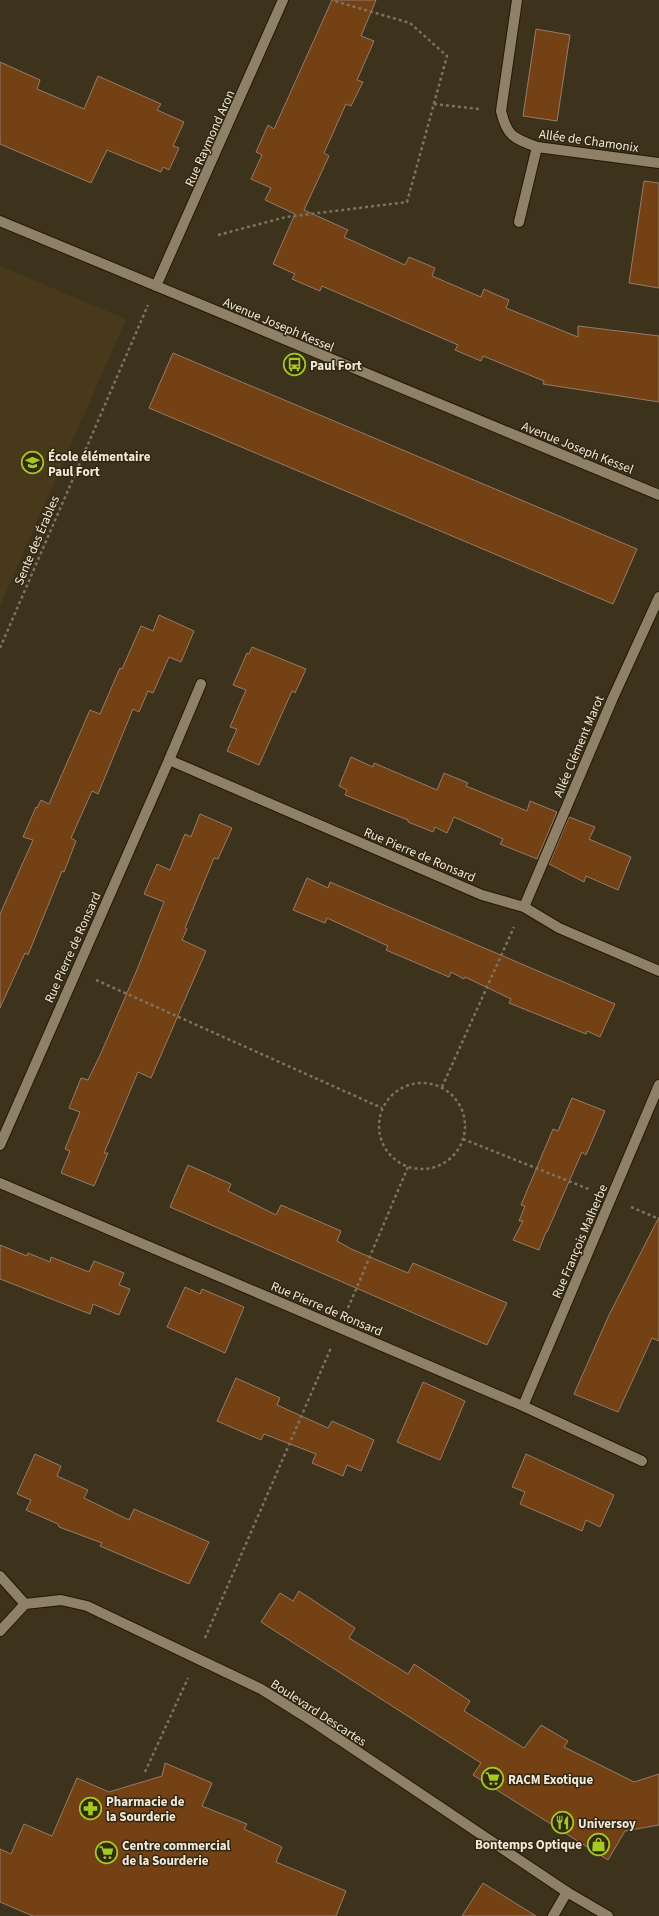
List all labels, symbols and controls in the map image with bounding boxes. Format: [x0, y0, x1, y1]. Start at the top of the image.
street label: Rue Raymond Aron [181, 87, 239, 190]
street label: Allée de Chamonix [538, 125, 640, 157]
street label: Avenue Joseph Kessel [220, 293, 337, 356]
bus stop icon: Paul Fort [282, 352, 308, 378]
place label: Paul Fort [310, 357, 362, 375]
street label: Avenue Joseph Kessel [519, 417, 636, 479]
place label: École élémentaire Paul Fort [48, 448, 151, 481]
school or university icon: École élémentaire Paul Fort [19, 450, 45, 476]
street label: Sente des Érables [10, 492, 64, 588]
street label: Allée Clément Marot [549, 692, 609, 800]
street label: Rue Pierre de Ronsard [361, 823, 478, 887]
street label: Rue Pierre de Ronsard [40, 889, 105, 1006]
street label: Rue François Malherbe [548, 1182, 612, 1301]
street label: Rue Pierre de Ronsard [268, 1277, 385, 1341]
street label: Boulevard Descartes [267, 1675, 370, 1751]
supermarket icon: RACM Exotique [479, 1766, 505, 1792]
place label: RACM Exotique [508, 1771, 593, 1789]
place label: Pharmacie de la Sourderie [106, 1793, 185, 1826]
pharmacy icon: Pharmacie de la Sourderie [78, 1795, 104, 1821]
restaurant icon: Universoy [549, 1810, 575, 1836]
place label: Universoy [578, 1815, 636, 1833]
shop icon: Bontemps Optique [585, 1831, 611, 1857]
place label: Bontemps Optique [475, 1836, 582, 1854]
place label: Centre commercial de la Sourderie [122, 1837, 231, 1870]
supermarket icon: Centre commercial de la Sourderie [93, 1839, 119, 1865]

